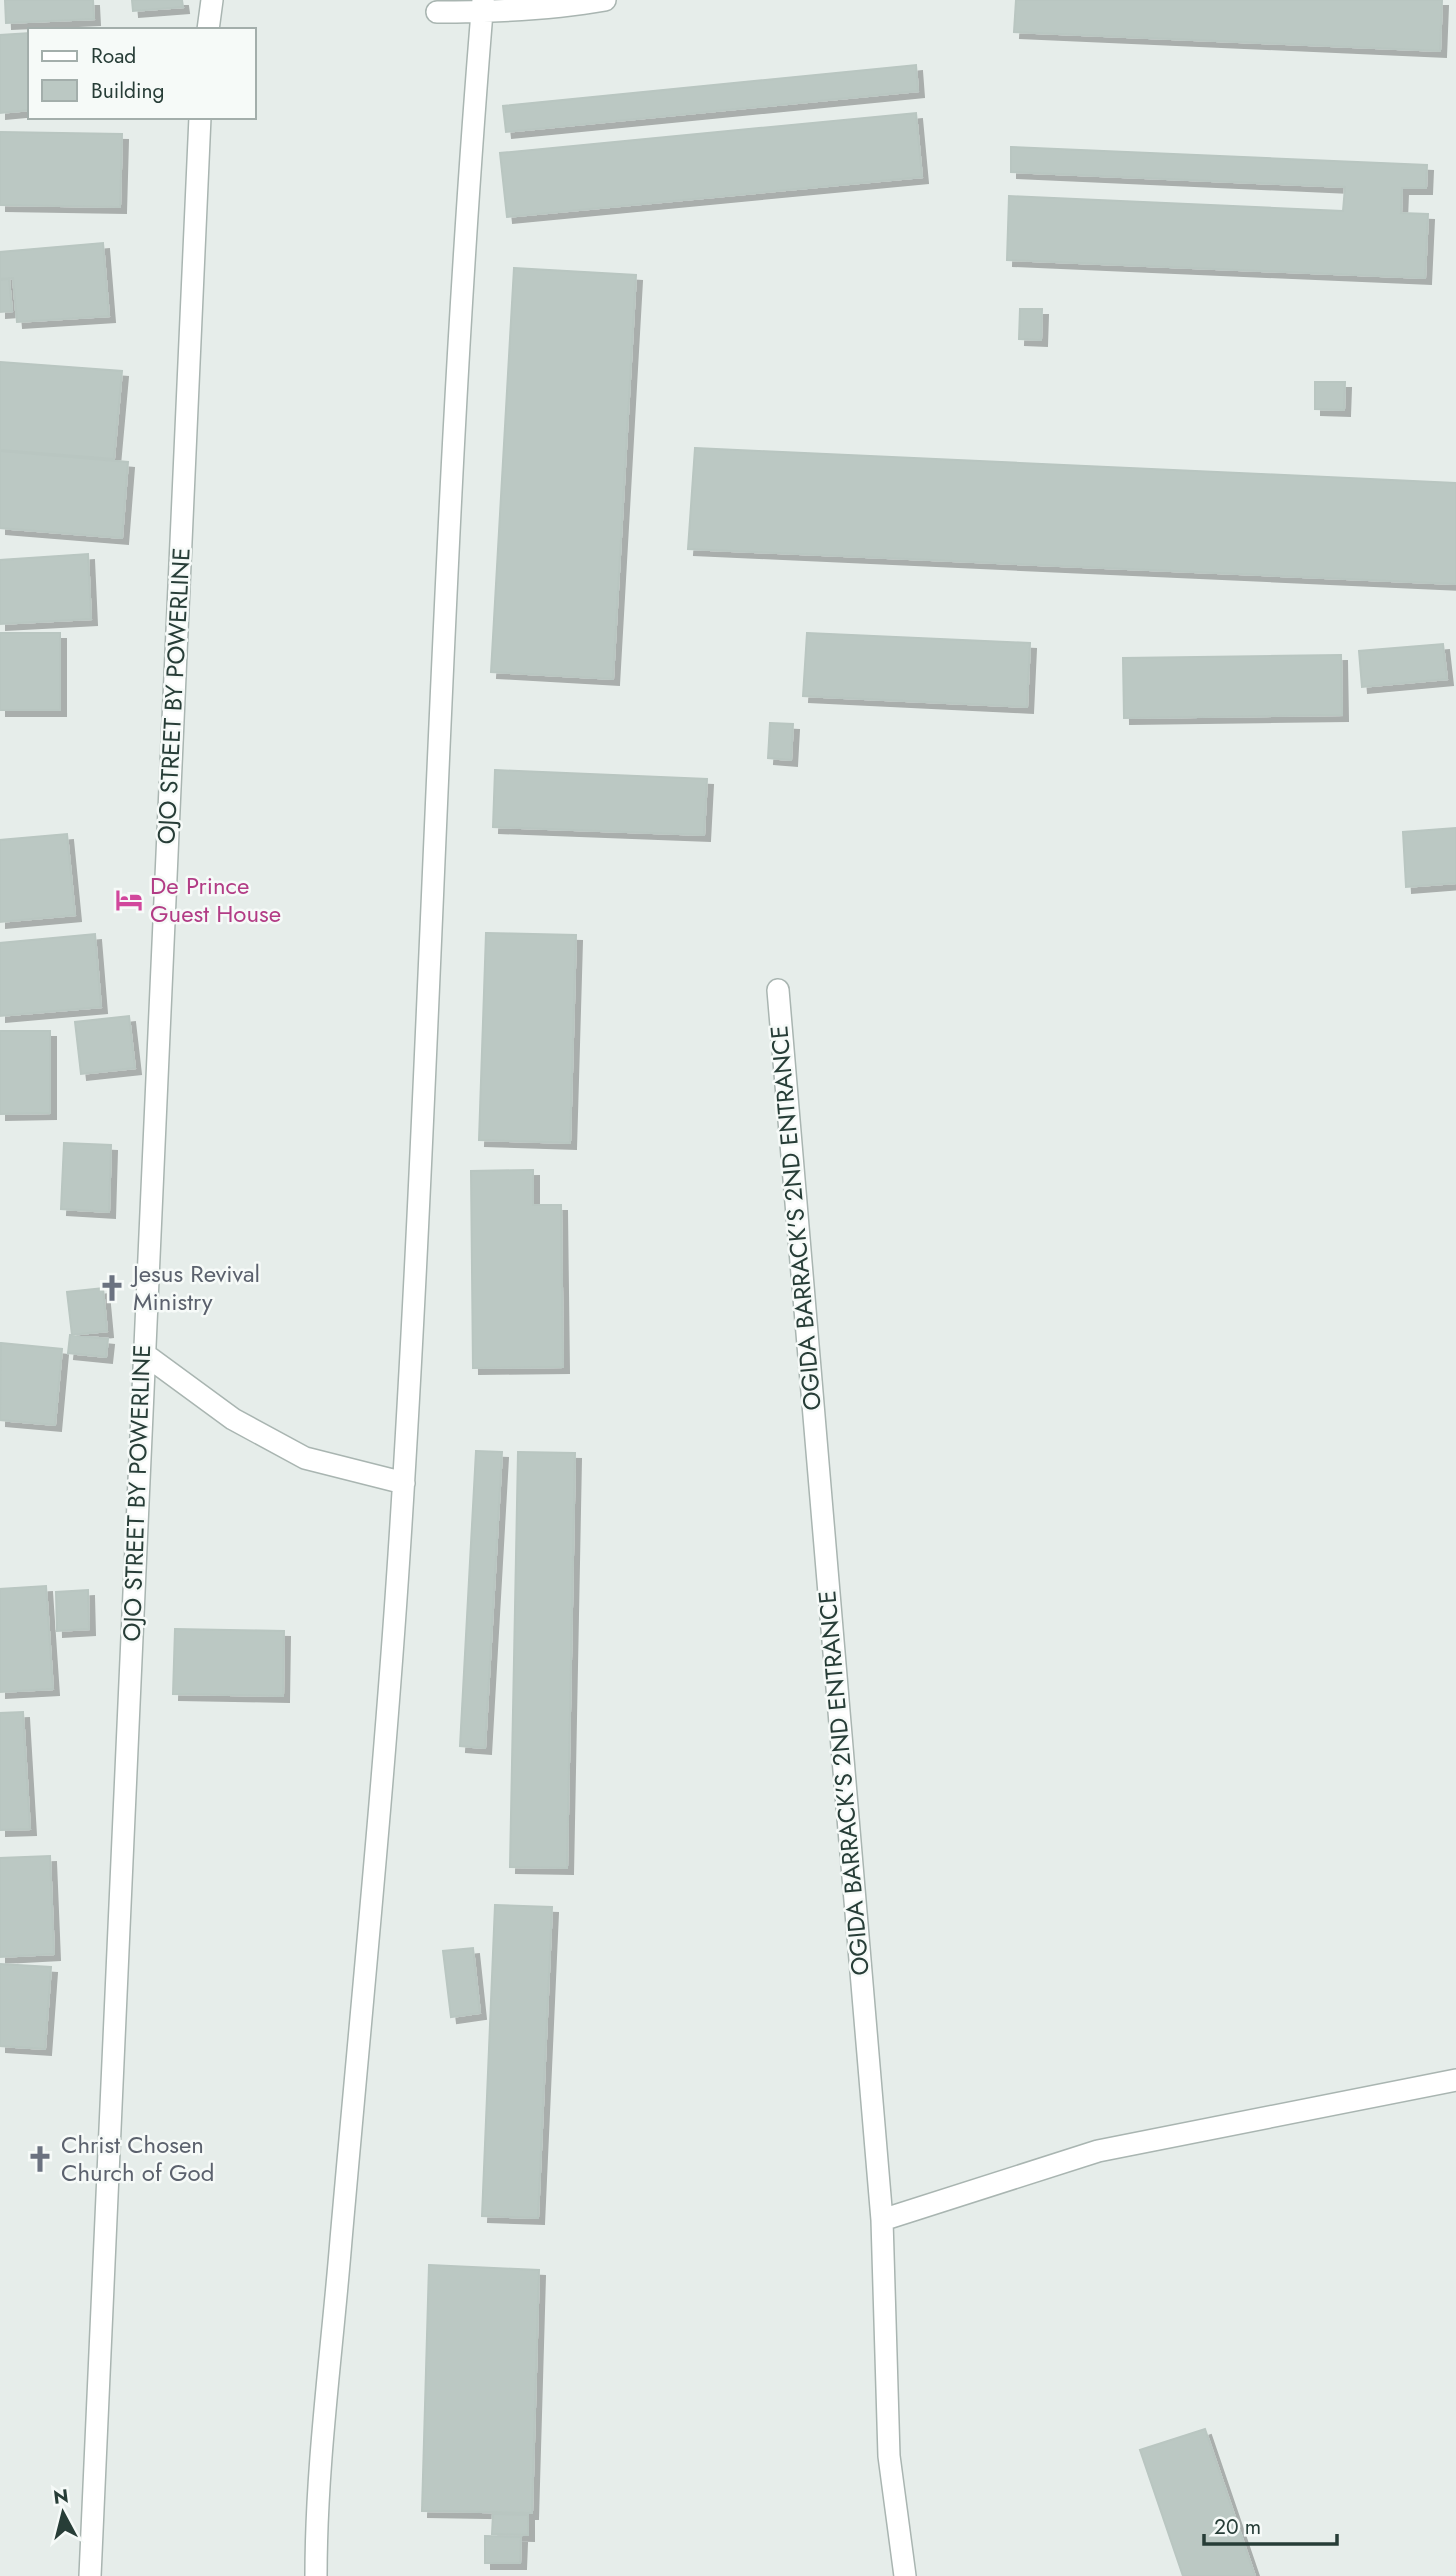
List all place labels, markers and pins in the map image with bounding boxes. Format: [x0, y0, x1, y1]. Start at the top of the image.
place label: De Prince Guest House [150, 868, 281, 931]
hotel icon: De Prince Guest House [114, 885, 144, 915]
place label: Jesus Revival Ministry [130, 1256, 260, 1319]
church icon: Jesus Revival Ministry [97, 1273, 127, 1303]
place label: Christ Chosen Church of God [61, 2127, 214, 2190]
church icon: Christ Chosen Church of God [25, 2144, 55, 2174]

